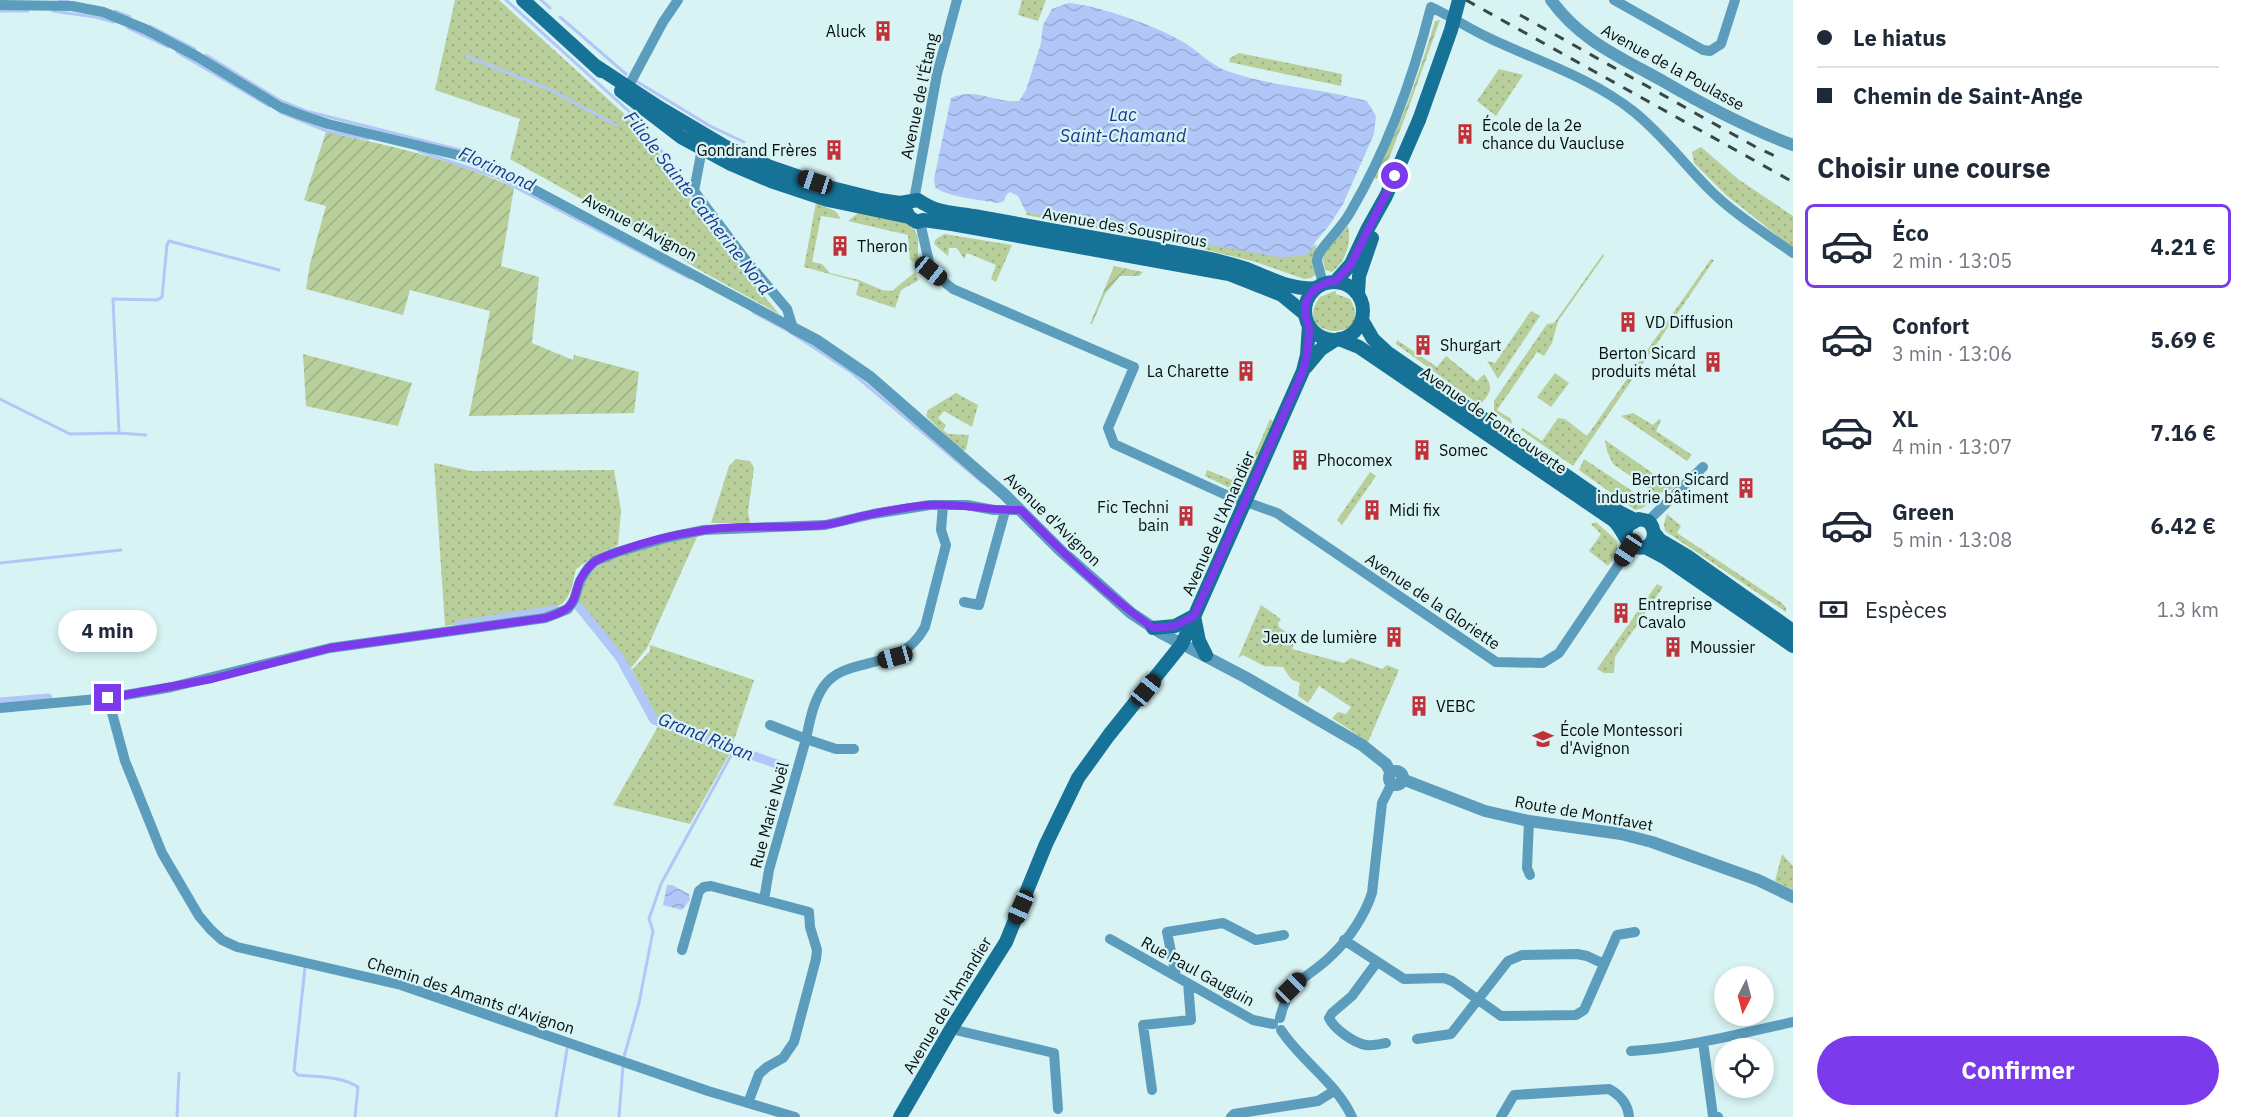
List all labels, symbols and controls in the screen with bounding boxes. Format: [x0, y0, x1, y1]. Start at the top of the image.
building icon: Aluck [871, 19, 895, 43]
street label: Avenue de la Poulasse [1598, 19, 1748, 115]
place label: Aluck [826, 21, 867, 41]
text: Le hiatus [1853, 23, 1946, 52]
street label: Avenue de l'Étang [895, 30, 942, 161]
text: Chemin de Saint-Ange [1853, 81, 2083, 110]
water label: Lac Saint-Chamand [1060, 103, 1187, 147]
water label: Filiole Sainte Catherine Nord [619, 106, 778, 300]
place label: École de la 2e chance du Vaucluse [1482, 114, 1625, 153]
building icon: École de la 2e chance du Vaucluse [1453, 122, 1477, 146]
building icon: Gondrand Frères [822, 138, 846, 162]
place label: Gondrand Frères [696, 140, 817, 160]
water label: Florimond [455, 141, 539, 196]
text: Choisir une course [1817, 150, 2051, 185]
route start [1381, 162, 1408, 189]
car [795, 168, 835, 196]
street label: Avenue d'Avignon [579, 188, 701, 266]
street label: Avenue des Souspirous [1041, 203, 1209, 251]
text: Éco [1892, 218, 1929, 247]
icon: car [1820, 219, 1874, 273]
text: 4.21 € [2151, 232, 2216, 261]
building icon: Theron [828, 234, 852, 258]
place label: Theron [857, 236, 908, 256]
text: 2 min · 13:05 [1892, 247, 2012, 274]
car [911, 253, 951, 289]
building icon: VD Diffusion [1616, 310, 1640, 334]
text: Confort [1892, 311, 1970, 340]
place label: VD Diffusion [1645, 312, 1733, 332]
icon: car [1820, 312, 1874, 366]
text: 5.69 € [2151, 325, 2216, 354]
building icon: Shurgart [1411, 333, 1435, 357]
place label: Shurgart [1440, 335, 1501, 355]
text: 3 min · 13:06 [1892, 340, 2012, 367]
place label: Berton Sicard produits métal [1591, 343, 1696, 381]
building icon: Berton Sicard produits métal [1701, 350, 1725, 374]
building icon: La Charette [1234, 359, 1258, 383]
place label: La Charette [1147, 361, 1229, 381]
street label: Avenue de Fontcouverte [1417, 362, 1571, 478]
text: XL [1892, 404, 1918, 433]
icon: car [1820, 405, 1874, 459]
text: 7.16 € [2151, 418, 2216, 447]
text: 4 min · 13:07 [1892, 433, 2012, 460]
building icon: Somec [1410, 438, 1434, 462]
place label: Somec [1439, 440, 1488, 460]
street label: Avenue de l'Amandier [1177, 447, 1259, 598]
building icon: Phocomex [1288, 448, 1312, 472]
place label: Phocomex [1317, 450, 1392, 470]
street label: Avenue d'Avignon [1000, 468, 1106, 570]
place label: Berton Sicard industrie bâtiment [1597, 469, 1729, 507]
building icon: Berton Sicard industrie bâtiment [1734, 476, 1758, 500]
place label: Fic Techni bain [1097, 497, 1169, 535]
text: Green [1892, 497, 1954, 526]
building icon: Midi fix [1360, 498, 1384, 522]
icon: car [1820, 498, 1874, 552]
place label: Midi fix [1389, 500, 1440, 520]
building icon: Fic Techni bain [1174, 504, 1198, 528]
text: 6.42 € [2151, 511, 2216, 540]
text: 5 min · 13:08 [1892, 526, 2012, 553]
car [1610, 530, 1646, 570]
street label: Avenue de la Gloriette [1362, 548, 1505, 654]
icon: cash [1817, 593, 1850, 626]
place label: Entreprise Cavalo [1638, 594, 1713, 632]
text: Espèces [1865, 595, 1947, 624]
text: 1.3 km [2157, 596, 2219, 623]
building icon: Entreprise Cavalo [1609, 601, 1633, 625]
callout: 4 min [58, 611, 158, 653]
text: 4 min [81, 617, 134, 644]
building icon: Jeux de lumière [1382, 625, 1406, 649]
place label: Jeux de lumière [1262, 627, 1377, 647]
building icon: Moussier [1661, 635, 1685, 659]
place label: Moussier [1690, 637, 1755, 657]
car [875, 644, 915, 670]
car [1128, 670, 1164, 710]
route end [94, 684, 121, 711]
building icon: VEBC [1407, 694, 1431, 718]
place label: VEBC [1436, 696, 1476, 716]
water label: Grand Riban [655, 707, 757, 766]
place label: École Montessori d'Avignon [1560, 719, 1683, 758]
school or university icon: École Montessori d'Avignon [1531, 727, 1555, 751]
street label: Rue Marie Noël [745, 760, 793, 870]
street label: Route de Montfavet [1513, 791, 1655, 835]
car [1005, 887, 1037, 927]
street label: Rue Paul Gauguin [1138, 932, 1258, 1010]
street label: Avenue de l'Amandier [898, 933, 996, 1077]
street label: Chemin des Amants d'Avignon [365, 952, 577, 1038]
north arrow [1714, 966, 1774, 1026]
map controls [1714, 966, 1774, 1098]
car [1272, 969, 1310, 1007]
button: Confirmer [1817, 1036, 2219, 1105]
button: locate [1714, 1038, 1774, 1098]

